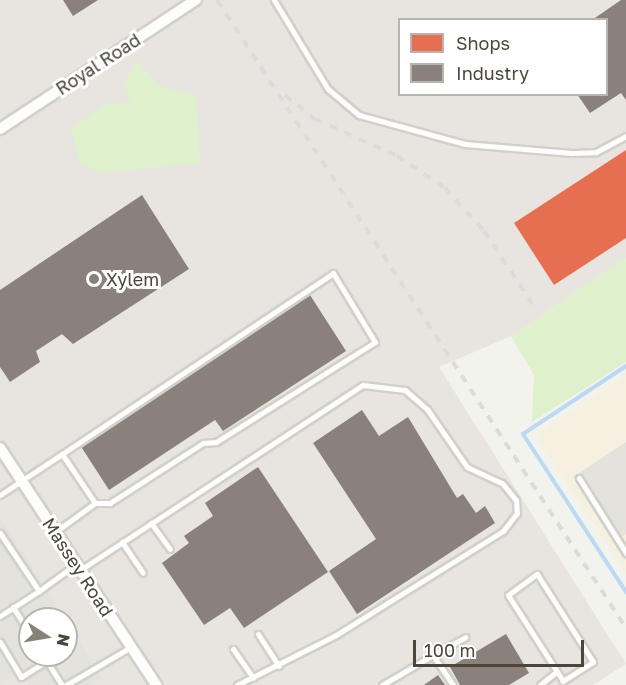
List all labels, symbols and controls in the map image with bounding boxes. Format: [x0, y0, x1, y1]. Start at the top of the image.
legend [398, 18, 608, 96]
street label: Royal Road [52, 29, 144, 99]
text: Shops [456, 32, 510, 54]
text: Industry [456, 62, 529, 84]
place label: Xylem [106, 268, 159, 290]
marker: Xylem [87, 272, 101, 286]
street label: Massey Road [38, 514, 118, 620]
north arrow [18, 607, 78, 667]
scale bar [416, 628, 587, 666]
text: N [53, 632, 75, 648]
text: 100 m [424, 639, 475, 661]

